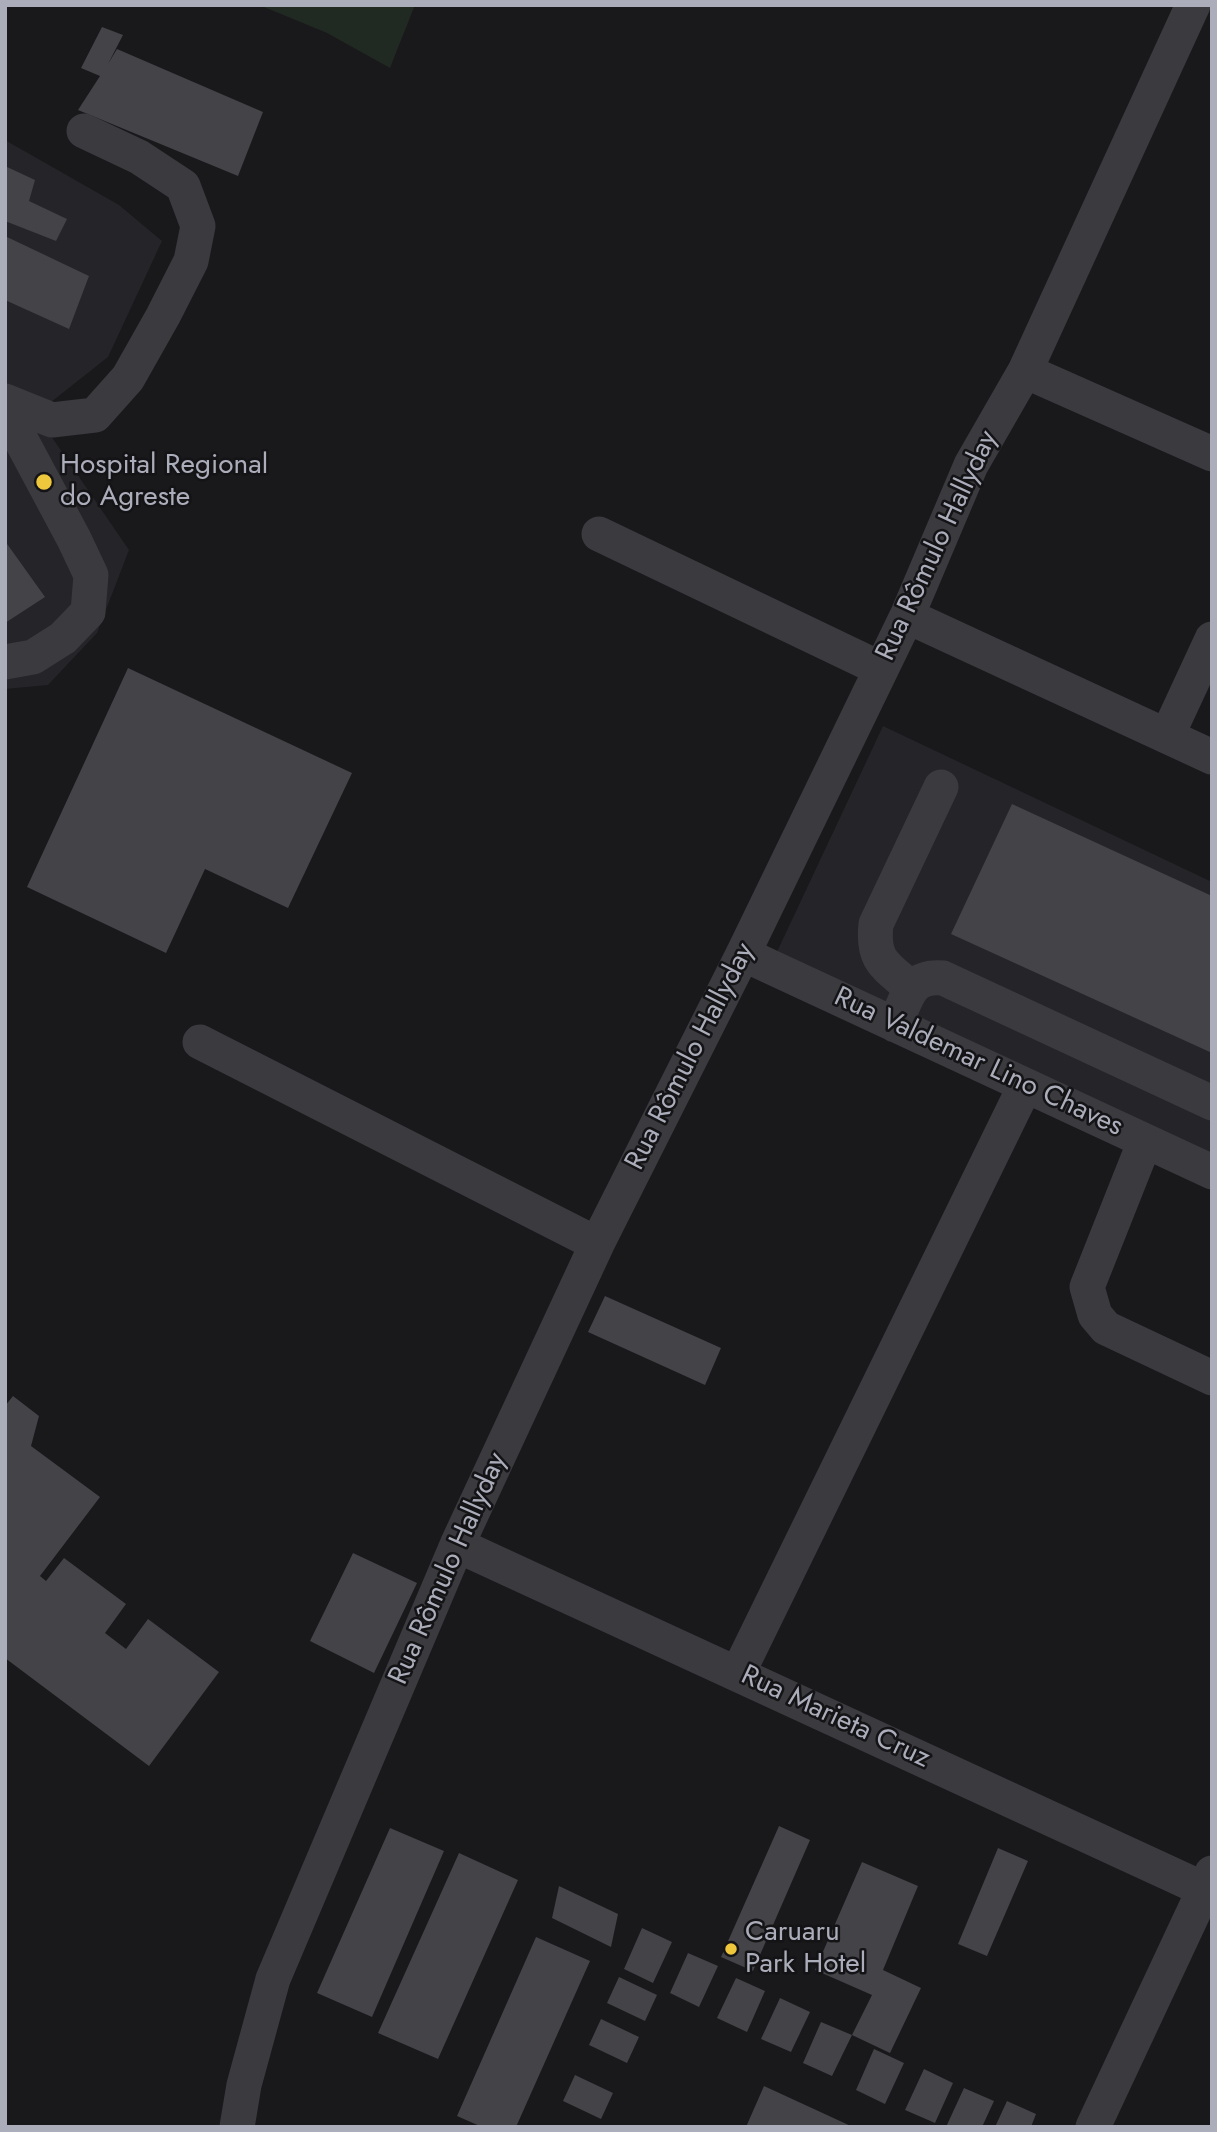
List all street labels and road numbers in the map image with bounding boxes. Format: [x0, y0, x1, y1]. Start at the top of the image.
street label: Rua Rômulo Hallyday [870, 426, 1006, 666]
street label: Rua Rômulo Hallyday [619, 938, 763, 1176]
street label: Rua Valdemar Lino Chaves [828, 981, 1128, 1145]
street label: Rua Rômulo Hallyday [383, 1448, 515, 1690]
street label: Rua Marieta Cruz [735, 1660, 935, 1776]

